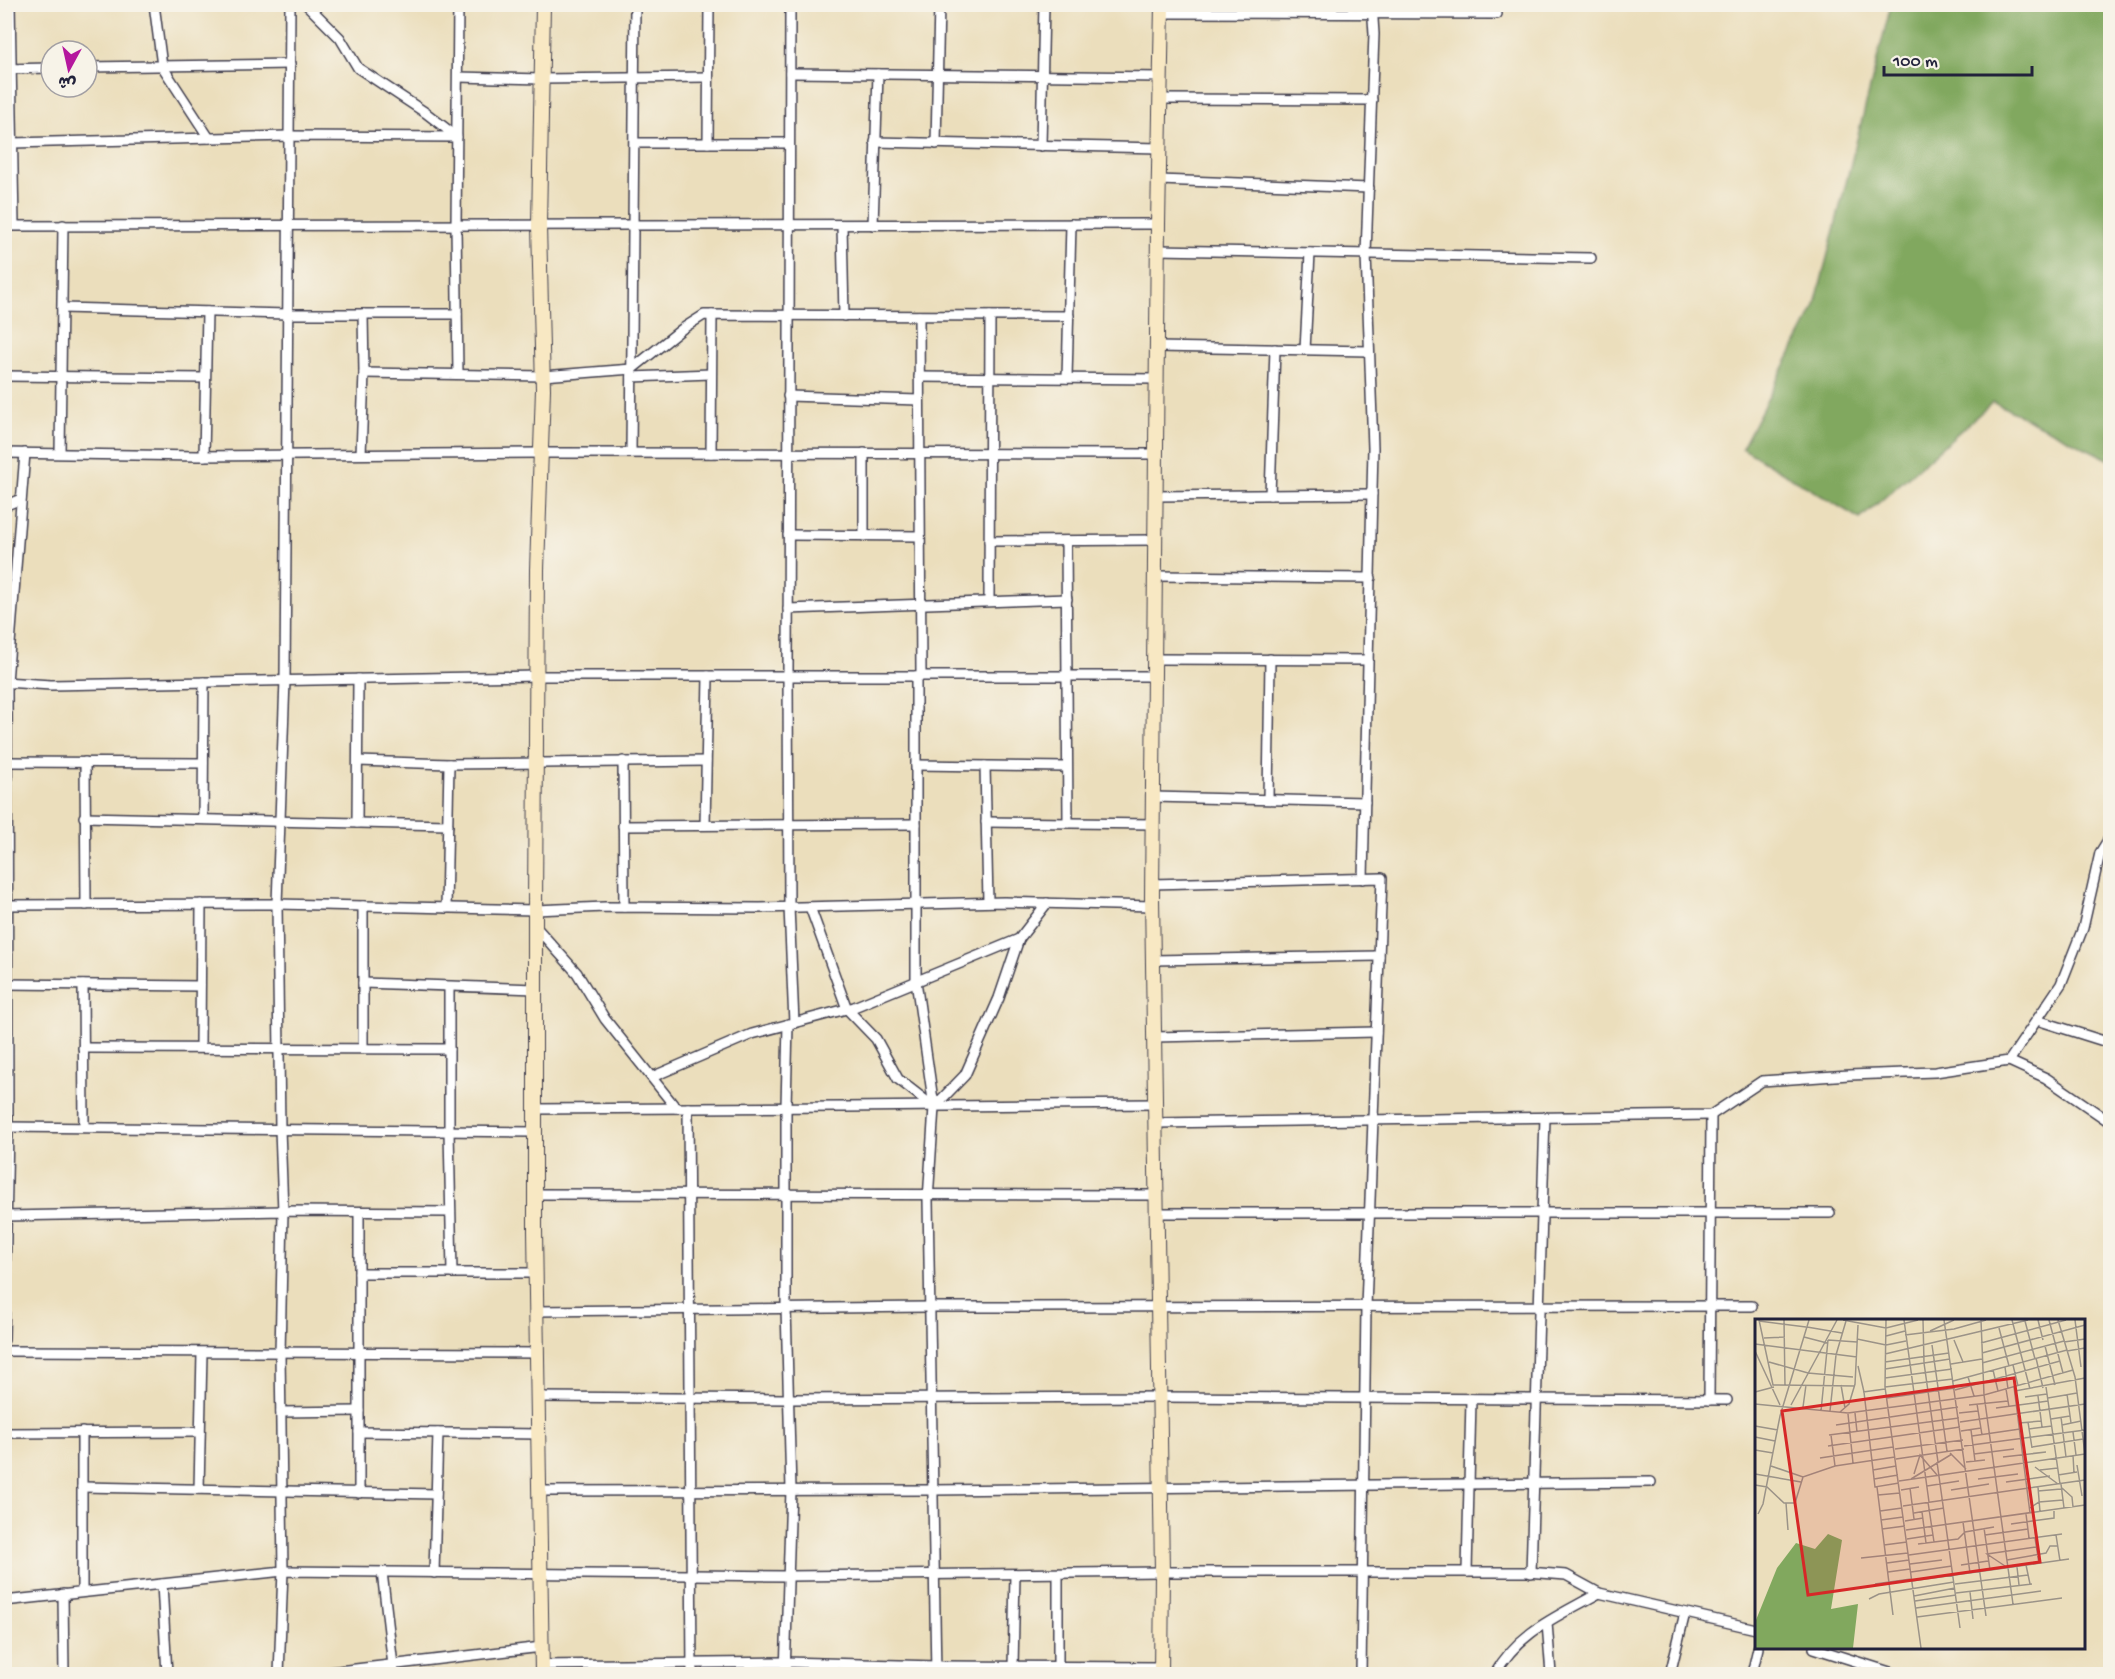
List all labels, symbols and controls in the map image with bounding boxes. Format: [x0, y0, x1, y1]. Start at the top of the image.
north arrow [39, 39, 99, 99]
scale bar [1884, 39, 2032, 77]
text: 100 m [1892, 52, 1938, 73]
text: ش [57, 70, 77, 91]
inset map [1755, 1319, 2085, 1649]

